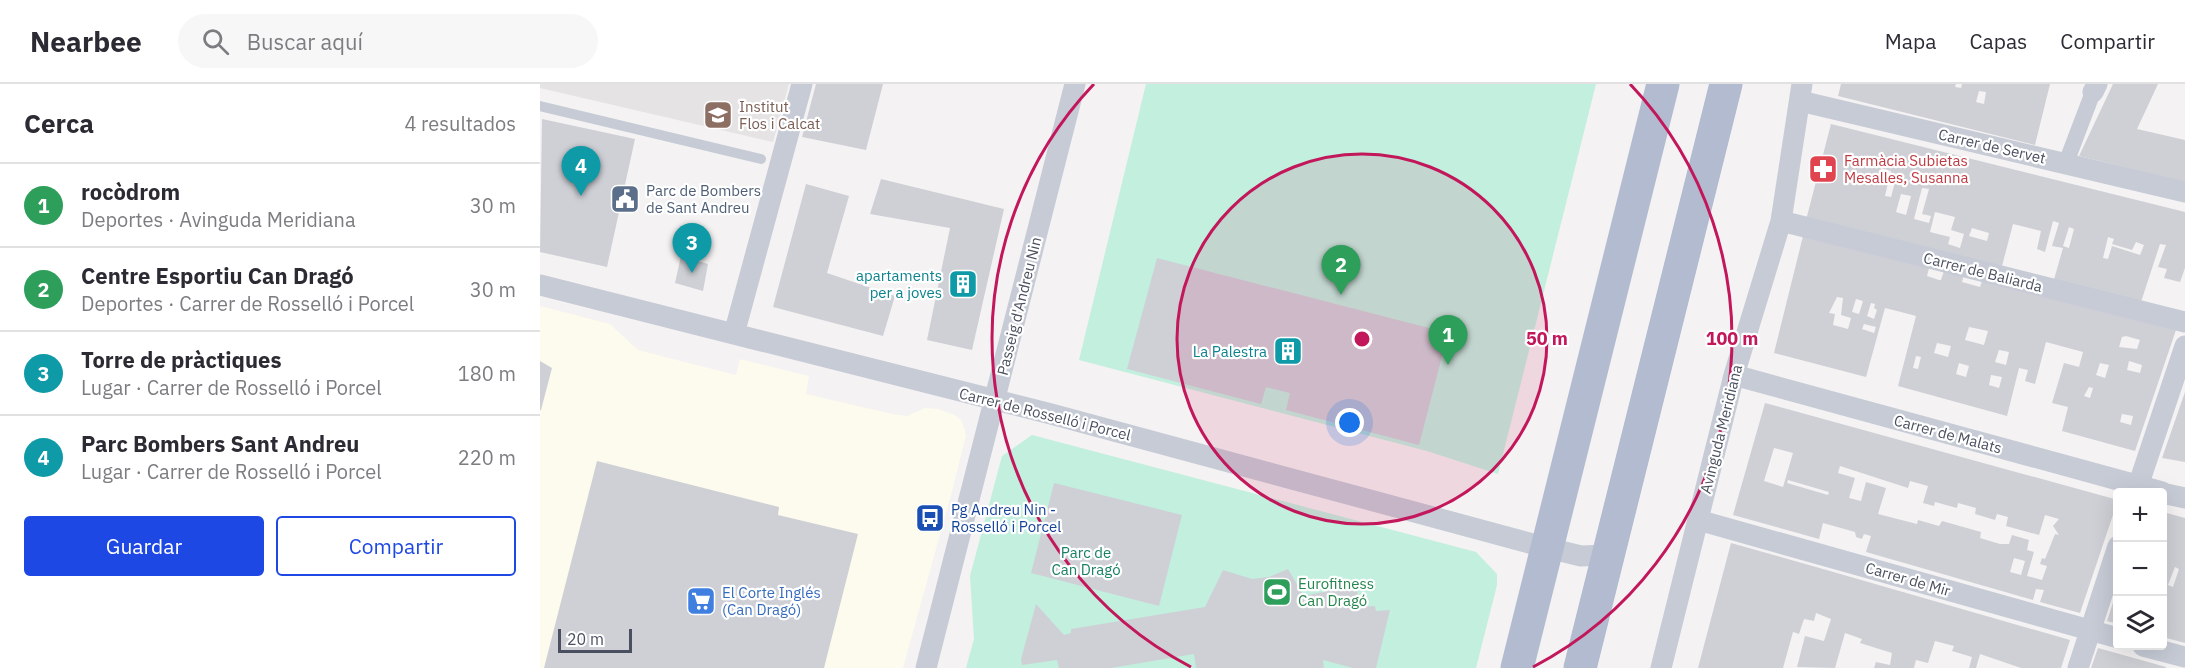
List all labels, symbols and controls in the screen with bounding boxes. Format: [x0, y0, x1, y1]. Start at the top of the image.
search box [178, 14, 598, 68]
text: Nearbee [30, 23, 142, 60]
icon: search [199, 25, 232, 58]
text: Buscar aquí [247, 27, 363, 56]
text: Mapa [1885, 27, 1936, 55]
text: Capas [1969, 27, 2027, 55]
text: Compartir [2060, 27, 2155, 55]
place label: Institut Flos i Calcat [739, 97, 820, 133]
school or university icon: Institut Flos i Calcat [702, 99, 734, 131]
text: Cerca [24, 106, 94, 140]
text: 4 resultados [404, 110, 516, 137]
street label: Carrer de Servet [1937, 124, 2047, 168]
pin: 4 [562, 147, 600, 196]
place label: Farmàcia Subietas Mesalles, Susanna [1844, 151, 1969, 187]
pharmacy icon: Farmàcia Subietas Mesalles, Susanna [1807, 153, 1839, 185]
text: rocòdrom [81, 177, 180, 206]
place label: Parc de Bombers de Sant Andreu [646, 181, 761, 217]
public building icon: Parc de Bombers de Sant Andreu [609, 183, 641, 215]
text: 1 [38, 192, 50, 219]
text: 30 m [470, 192, 516, 219]
text: Deportes · Avinguda Meridiana [81, 206, 356, 233]
pin: 3 [672, 224, 712, 273]
street label: Passeig d'Andreu Nin [993, 235, 1045, 377]
pin: 2 [1322, 246, 1360, 295]
street label: Carrer de Baliarda [1922, 248, 2044, 296]
text: Centre Esportiu Can Dragó [81, 261, 354, 290]
place label: apartaments per a joves [856, 266, 942, 302]
building icon: apartaments per a joves [947, 268, 979, 300]
text: 2 [38, 276, 50, 303]
text: 30 m [470, 276, 516, 303]
text: Deportes · Carrer de Rosselló i Porcel [81, 290, 414, 317]
pin: 1 [1428, 316, 1468, 365]
text: 50 m [1526, 327, 1568, 350]
text: 100 m [1706, 327, 1758, 350]
centre of rings [1352, 329, 1372, 349]
building icon: La Palestra [1272, 335, 1304, 367]
place label: La Palestra [1193, 342, 1267, 361]
text: Torre de pràctiques [81, 345, 282, 374]
text: 3 [38, 360, 50, 387]
text: 180 m [458, 360, 516, 387]
street label: Avinguda Meridiana [1696, 363, 1746, 495]
text: Lugar · Carrer de Rosselló i Porcel [81, 374, 382, 401]
street label: Carrer de Rosselló i Porcel [957, 383, 1133, 445]
your location [1335, 408, 1364, 437]
street label: Carrer de Malats [1892, 410, 2004, 458]
text: Parc Bombers Sant Andreu [81, 429, 359, 458]
text: 4 [38, 444, 50, 471]
text: 220 m [458, 444, 516, 471]
text: Lugar · Carrer de Rosselló i Porcel [81, 458, 382, 485]
map controls [2113, 488, 2167, 650]
button: + [2113, 488, 2167, 542]
place label: Pg Andreu Nin - Rosselló i Porcel [951, 500, 1061, 536]
bus stop icon: Pg Andreu Nin - Rosselló i Porcel [914, 502, 946, 534]
button: Guardar [24, 516, 264, 576]
button: Compartir [276, 516, 516, 576]
button: − [2113, 542, 2167, 596]
park label: Parc de Can Dragó [1051, 543, 1121, 579]
street label: Carrer de Mir [1863, 558, 1953, 600]
place label: Eurofitness Can Dragó [1298, 574, 1374, 610]
sports icon: Eurofitness Can Dragó [1261, 576, 1293, 608]
place label: El Corte Inglés (Can Dragó) [722, 583, 821, 619]
supermarket icon: El Corte Inglés (Can Dragó) [685, 585, 717, 617]
button: layers [2113, 596, 2167, 650]
scale bar [558, 626, 632, 654]
text: 20 m [567, 629, 604, 649]

